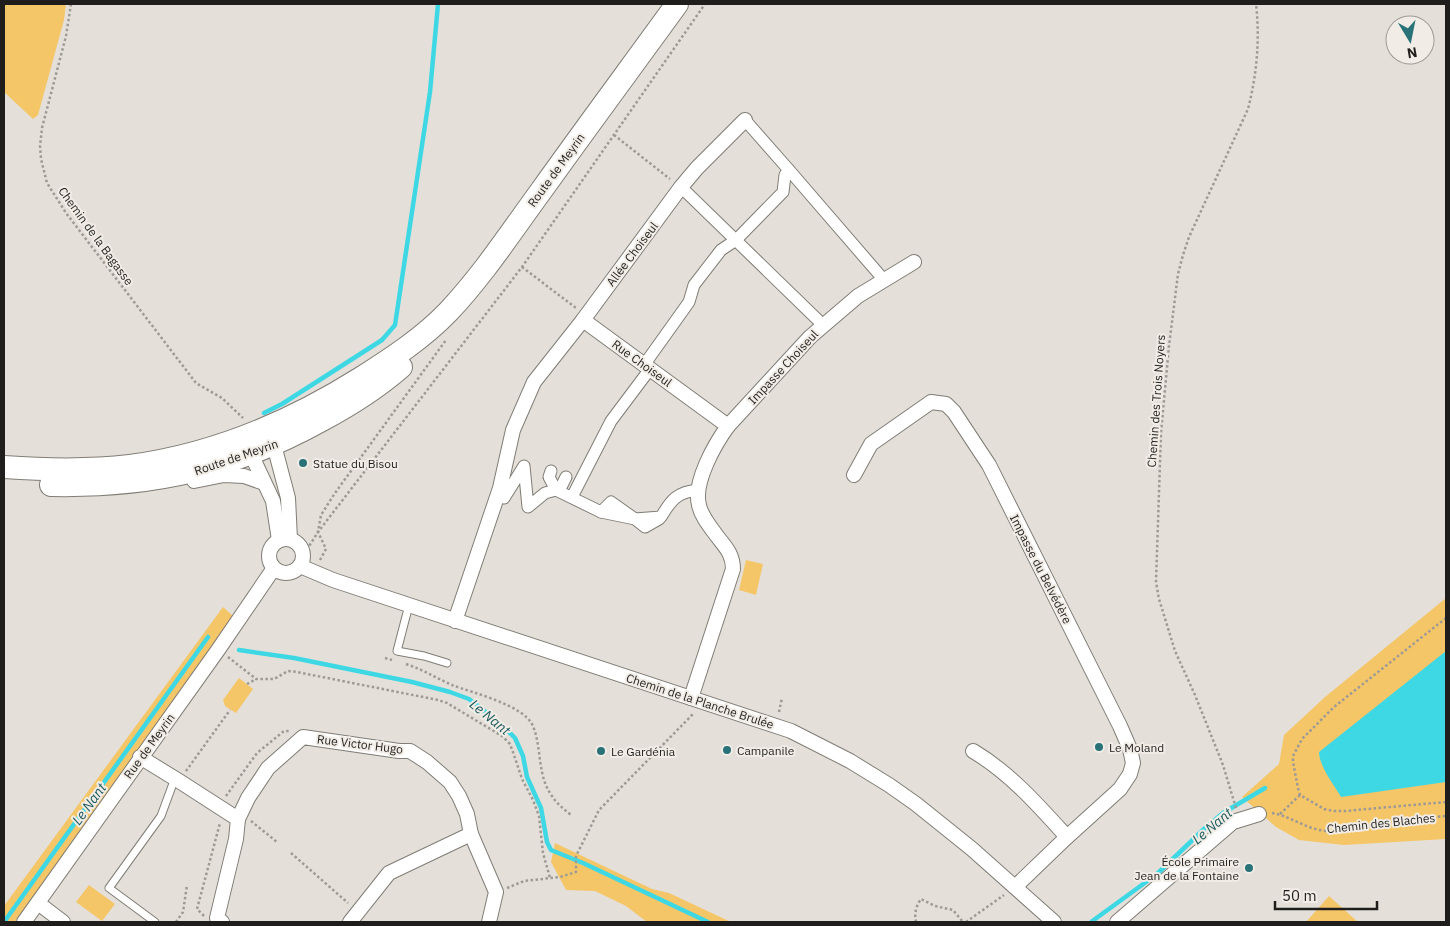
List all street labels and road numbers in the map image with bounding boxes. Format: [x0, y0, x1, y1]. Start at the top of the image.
street label: Route de Meyrin [524, 130, 588, 210]
street label: Chemin de la Bagasse [55, 184, 137, 288]
street label: Allée Choiseul [603, 219, 661, 289]
street label: Impasse Choiseul [745, 327, 821, 407]
street label: Chemin des Trois Noyers [1144, 334, 1168, 468]
street label: Rue Choiseul [609, 336, 675, 390]
street label: Route de Meyrin [192, 436, 280, 478]
street label: Impasse du Belvédère [1007, 512, 1075, 627]
street label: Chemin de la Planche Brulée [624, 670, 776, 732]
street label: Rue de Meyrin [120, 711, 178, 781]
street label: Rue Victor Hugo [316, 731, 404, 757]
street label: Chemin des Blaches [1326, 810, 1436, 836]

